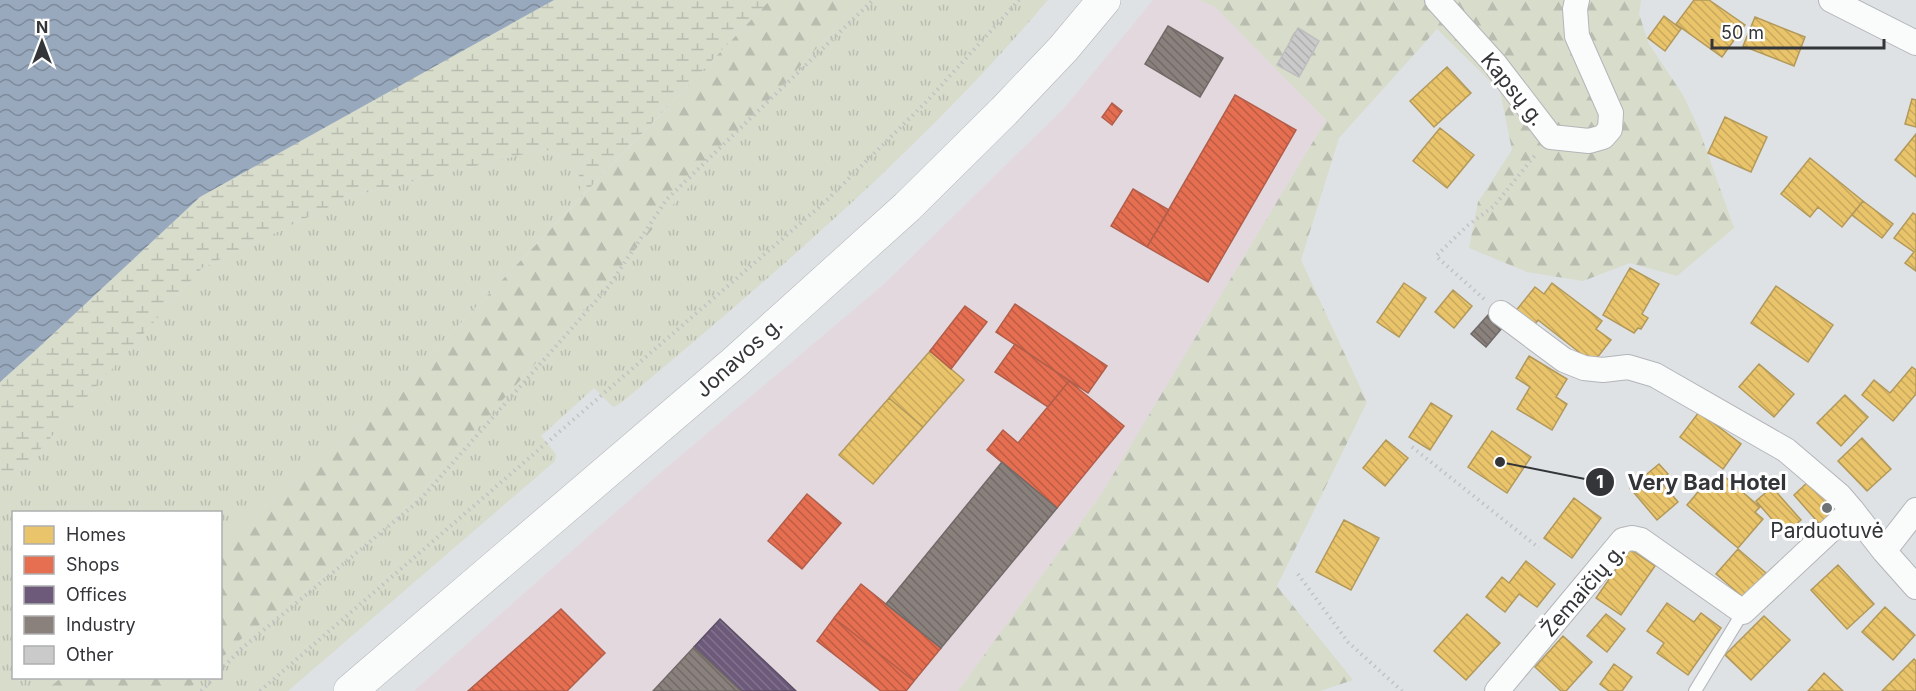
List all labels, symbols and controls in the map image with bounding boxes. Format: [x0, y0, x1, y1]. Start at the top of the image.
north arrow [12, 12, 72, 72]
scale bar [1712, 12, 1884, 50]
text: N [36, 17, 48, 37]
text: 50 m [1721, 22, 1764, 43]
street label: Kapsų g. [1476, 47, 1550, 131]
street label: Jonavos g. [690, 311, 788, 403]
callout: Very Bad Hotel [1585, 462, 1798, 502]
text: Very Bad Hotel [1627, 469, 1787, 495]
text: 1 [1596, 471, 1604, 492]
marker: Parduotuvė [1820, 501, 1834, 515]
legend [12, 511, 222, 679]
place label: Parduotuvė [1770, 518, 1884, 543]
text: Homes [66, 524, 126, 545]
street label: Žemaičių g. [1535, 538, 1630, 642]
text: Shops [66, 554, 120, 575]
text: Offices [66, 584, 127, 605]
text: Industry [66, 614, 136, 635]
text: Other [66, 644, 114, 665]

